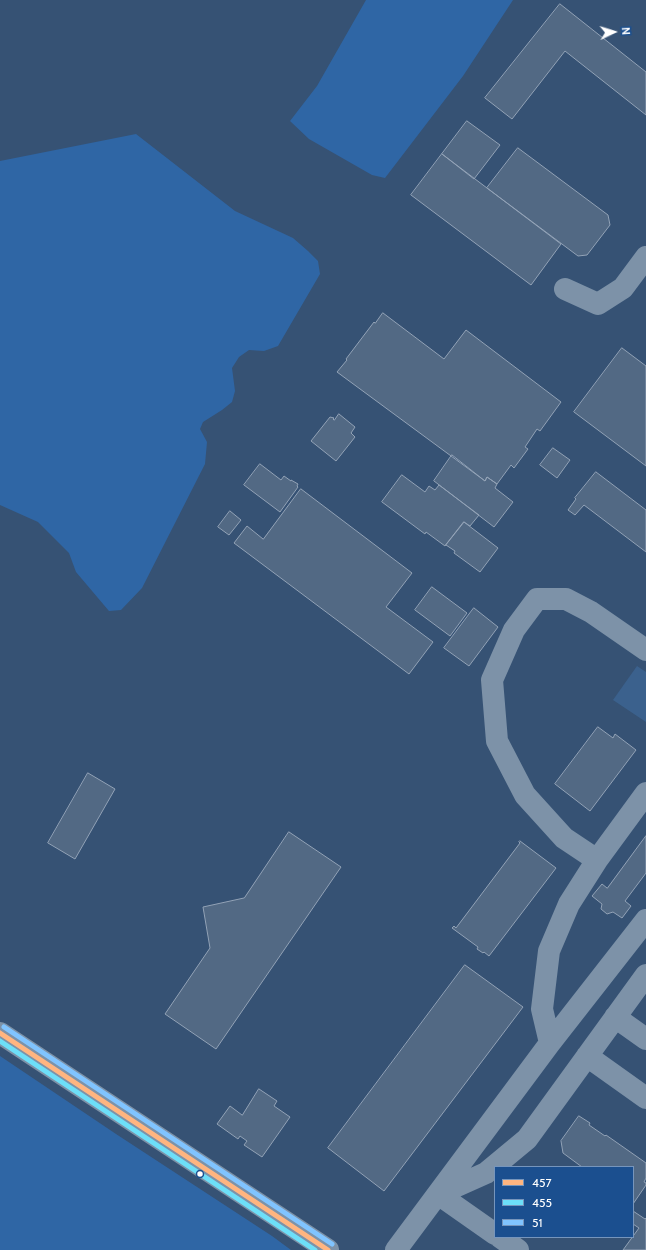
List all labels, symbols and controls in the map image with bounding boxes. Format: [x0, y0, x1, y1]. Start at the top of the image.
north arrow [594, 12, 634, 52]
text: N [619, 27, 633, 36]
legend [494, 1166, 634, 1238]
unlabelled marker [195, 1169, 205, 1179]
text: 457 [532, 1175, 551, 1190]
text: 455 [532, 1195, 552, 1210]
text: 51 [532, 1215, 542, 1230]

